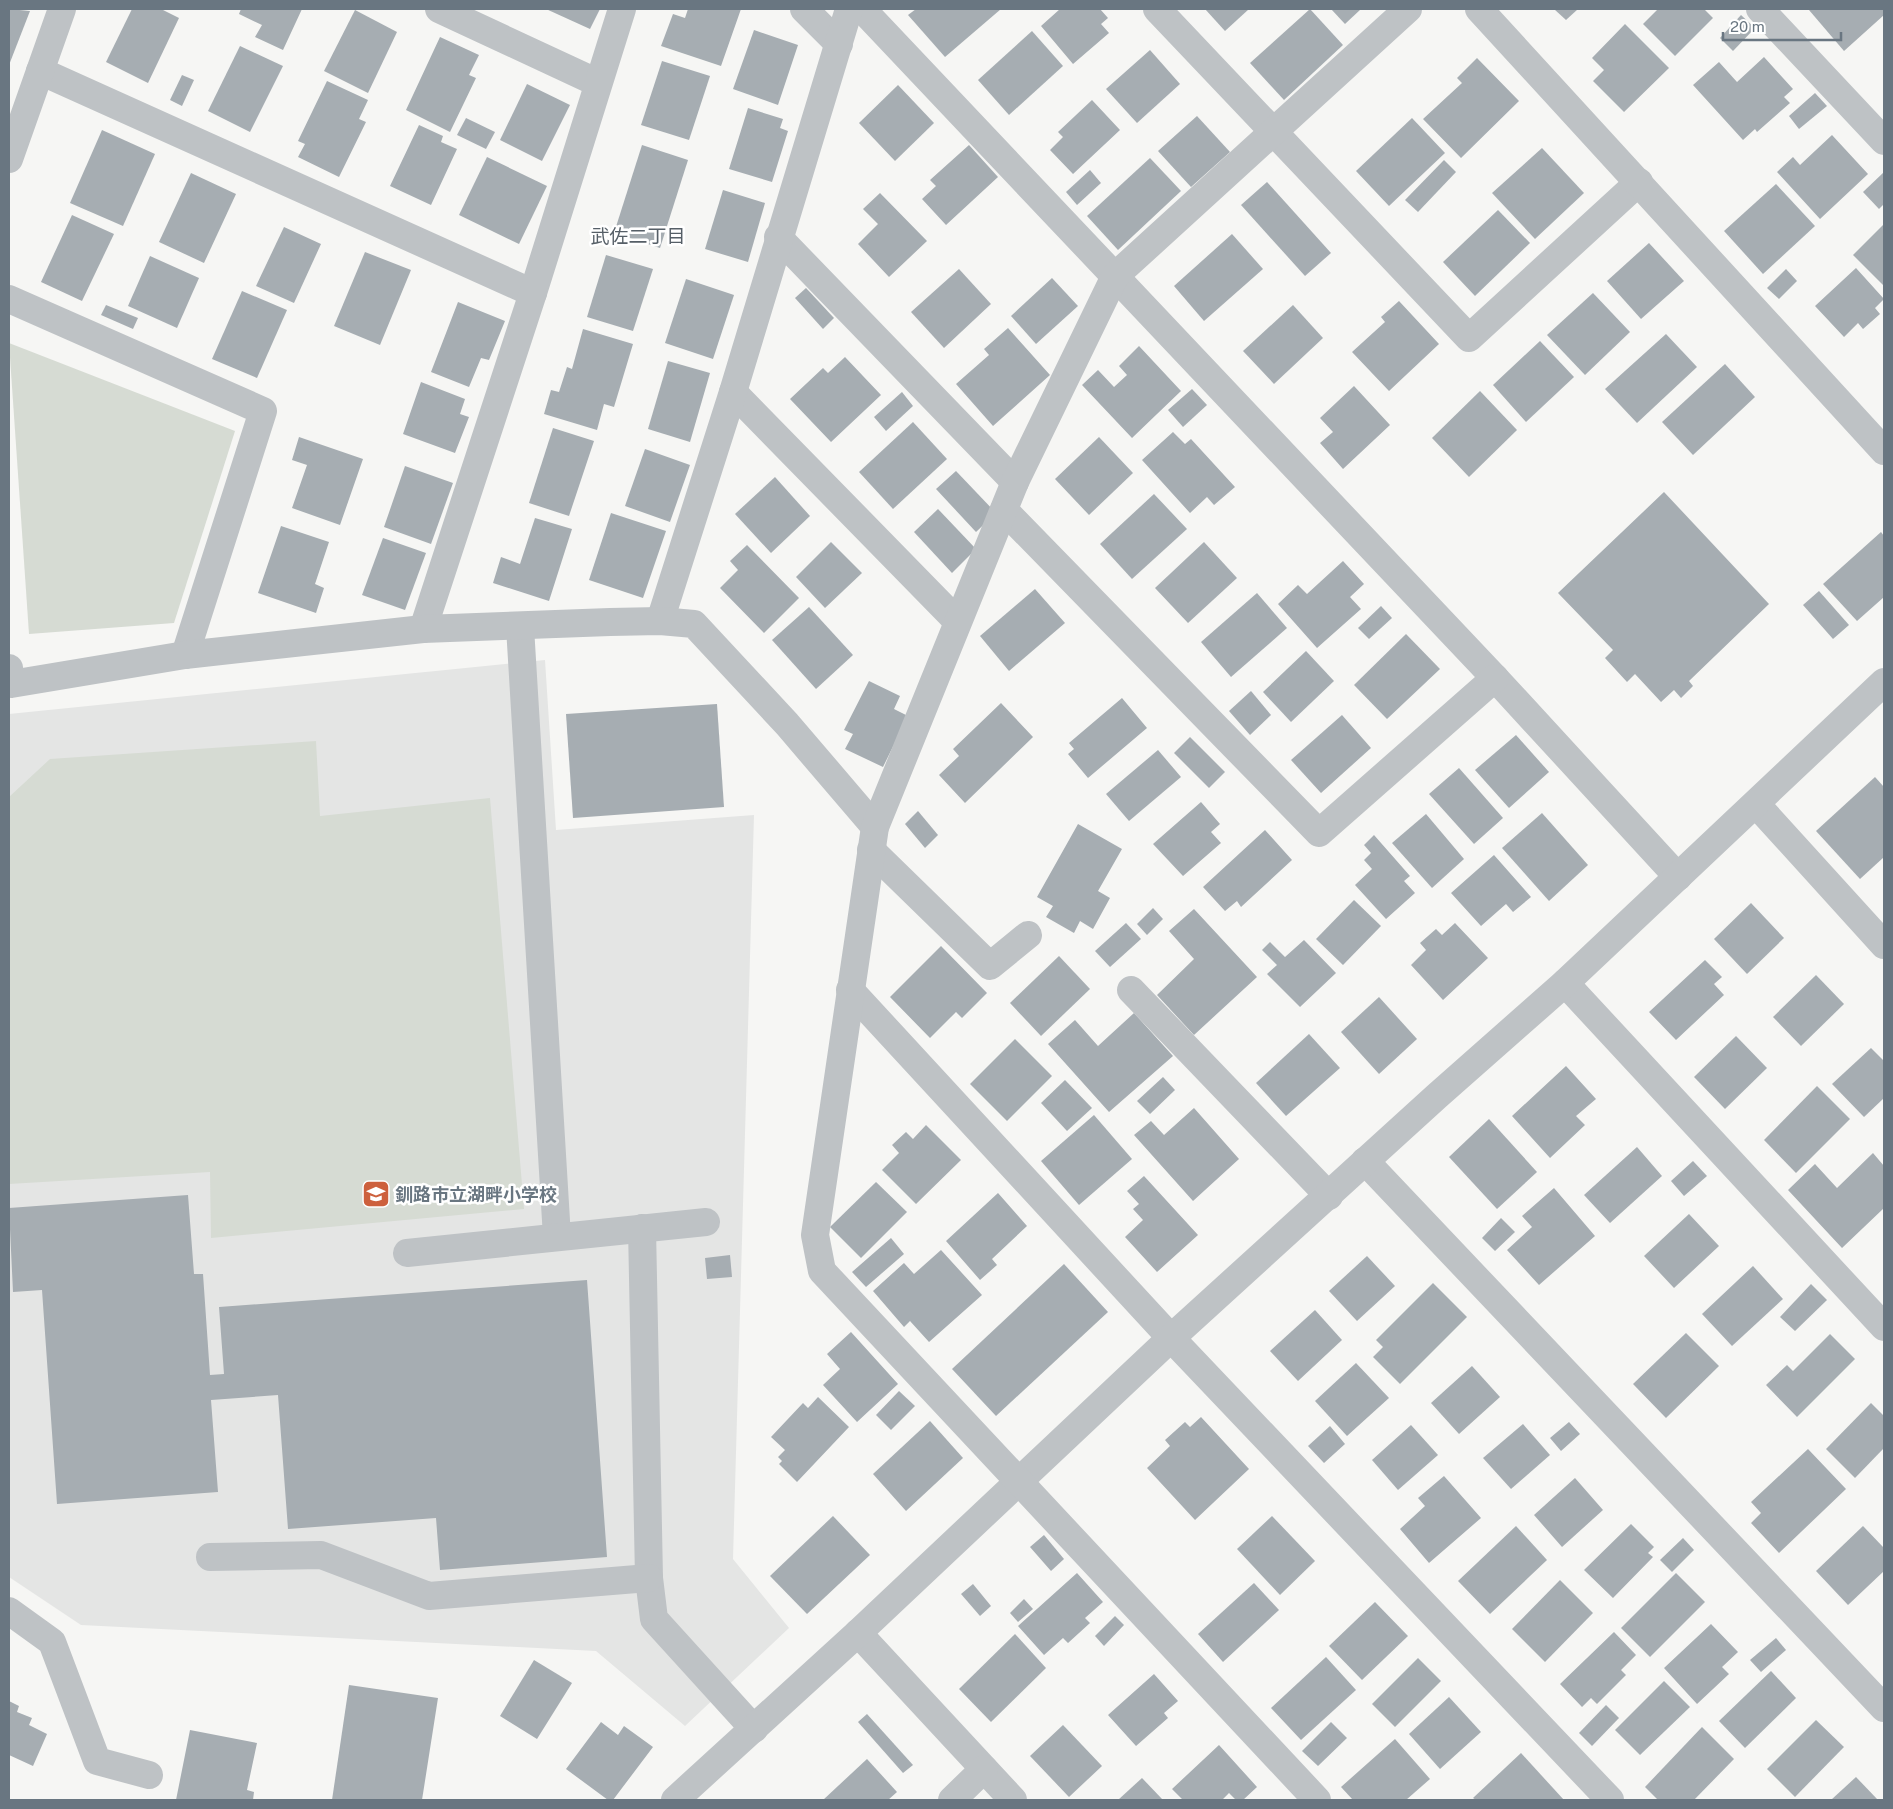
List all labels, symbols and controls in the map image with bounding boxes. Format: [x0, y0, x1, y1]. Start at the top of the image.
scale bar [1723, 10, 1840, 42]
text: 20 m [1730, 18, 1765, 35]
district label: 武佐二丁目 [590, 225, 686, 247]
school or university icon: 釧路市立湖畔小学校 [361, 1179, 391, 1209]
place label: 釧路市立湖畔小学校 [395, 1184, 557, 1205]

